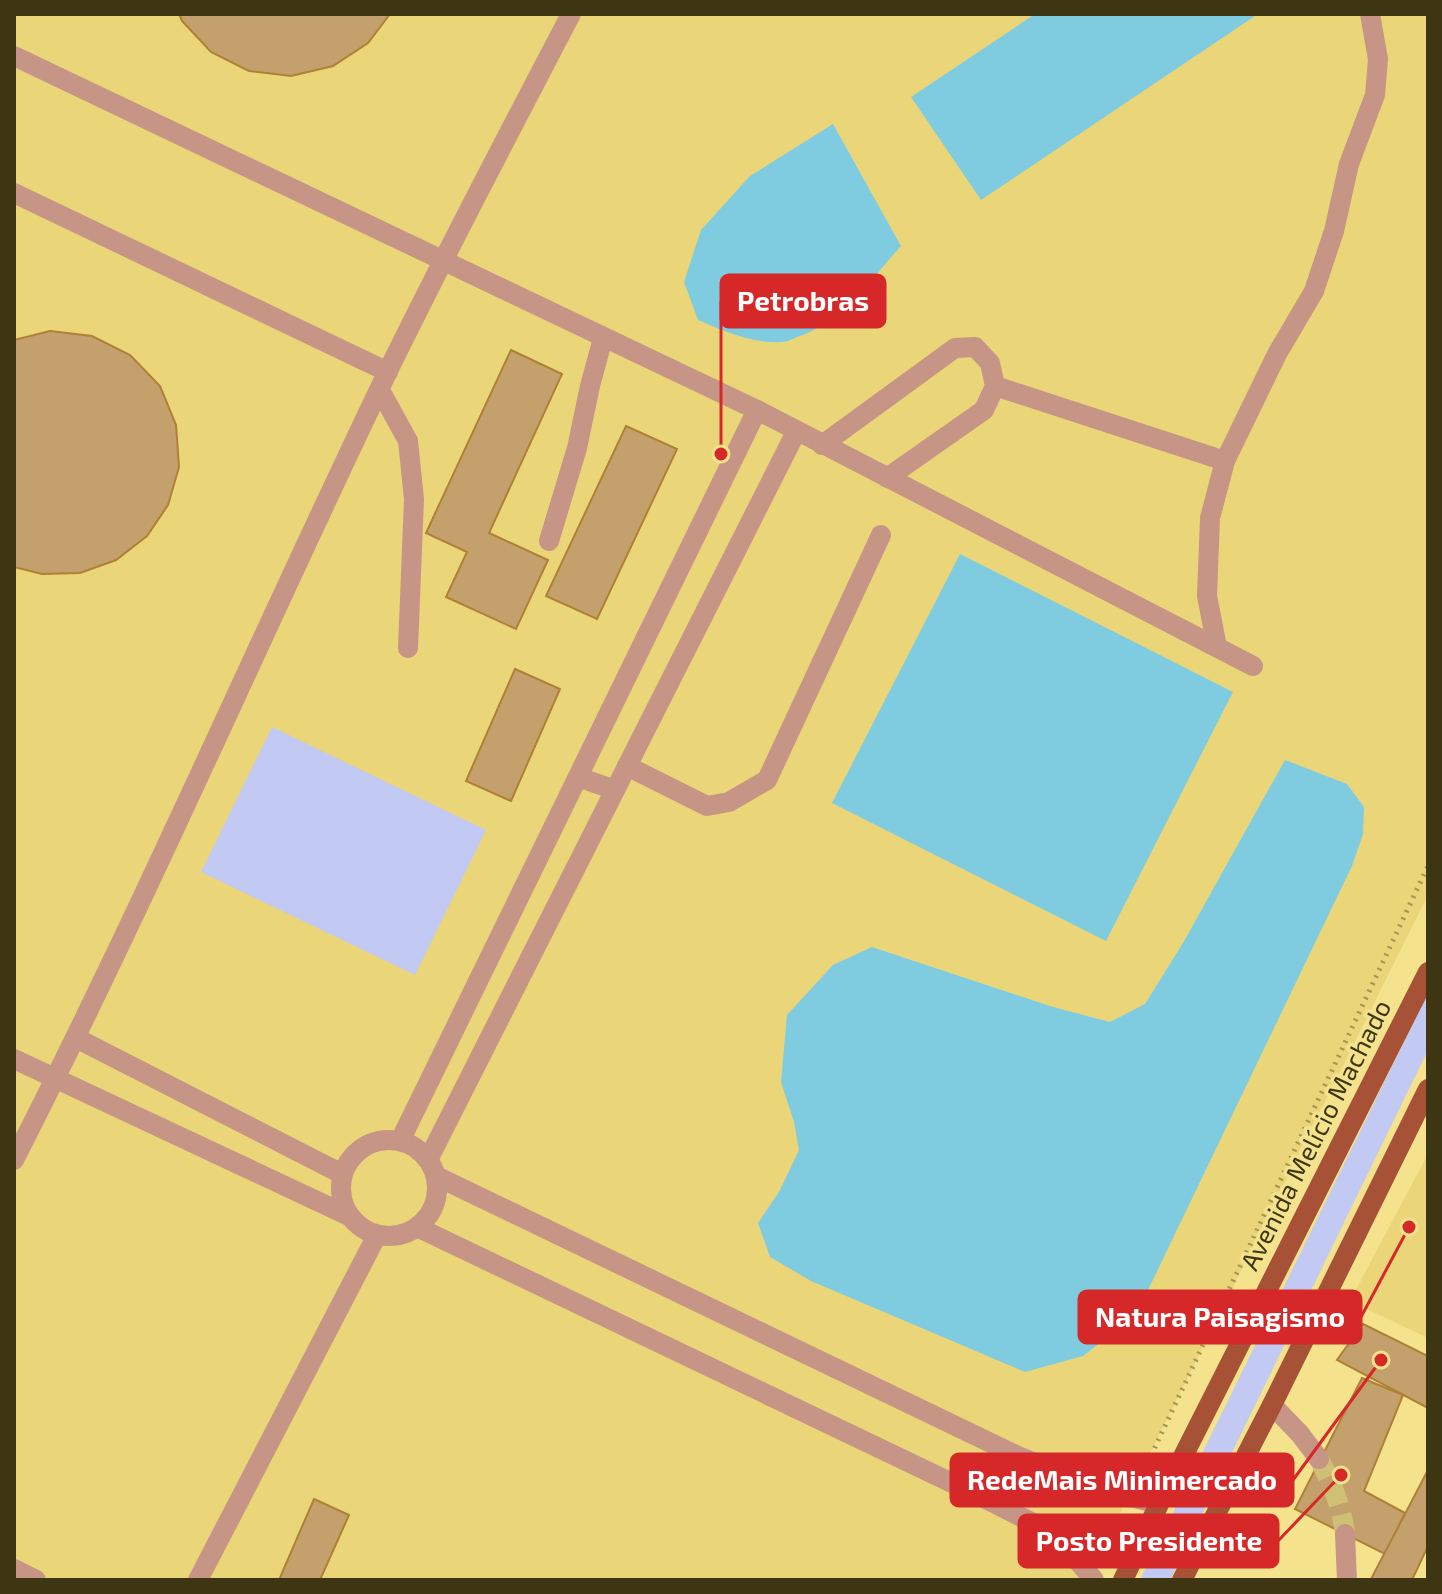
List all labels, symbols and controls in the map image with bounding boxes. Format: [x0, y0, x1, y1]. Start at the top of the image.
callout: Petrobras [721, 275, 885, 327]
text: Petrobras [737, 283, 869, 317]
street label: Avenida Melício Machado [1233, 994, 1396, 1275]
callout: Natura Paisagismo [1079, 1291, 1361, 1343]
text: Natura Paisagismo [1095, 1299, 1345, 1333]
callout: RedeMais Minimercado [951, 1454, 1293, 1506]
text: RedeMais Minimercado [967, 1462, 1277, 1496]
callout: Posto Presidente [1019, 1515, 1278, 1567]
text: Posto Presidente [1036, 1523, 1262, 1557]

